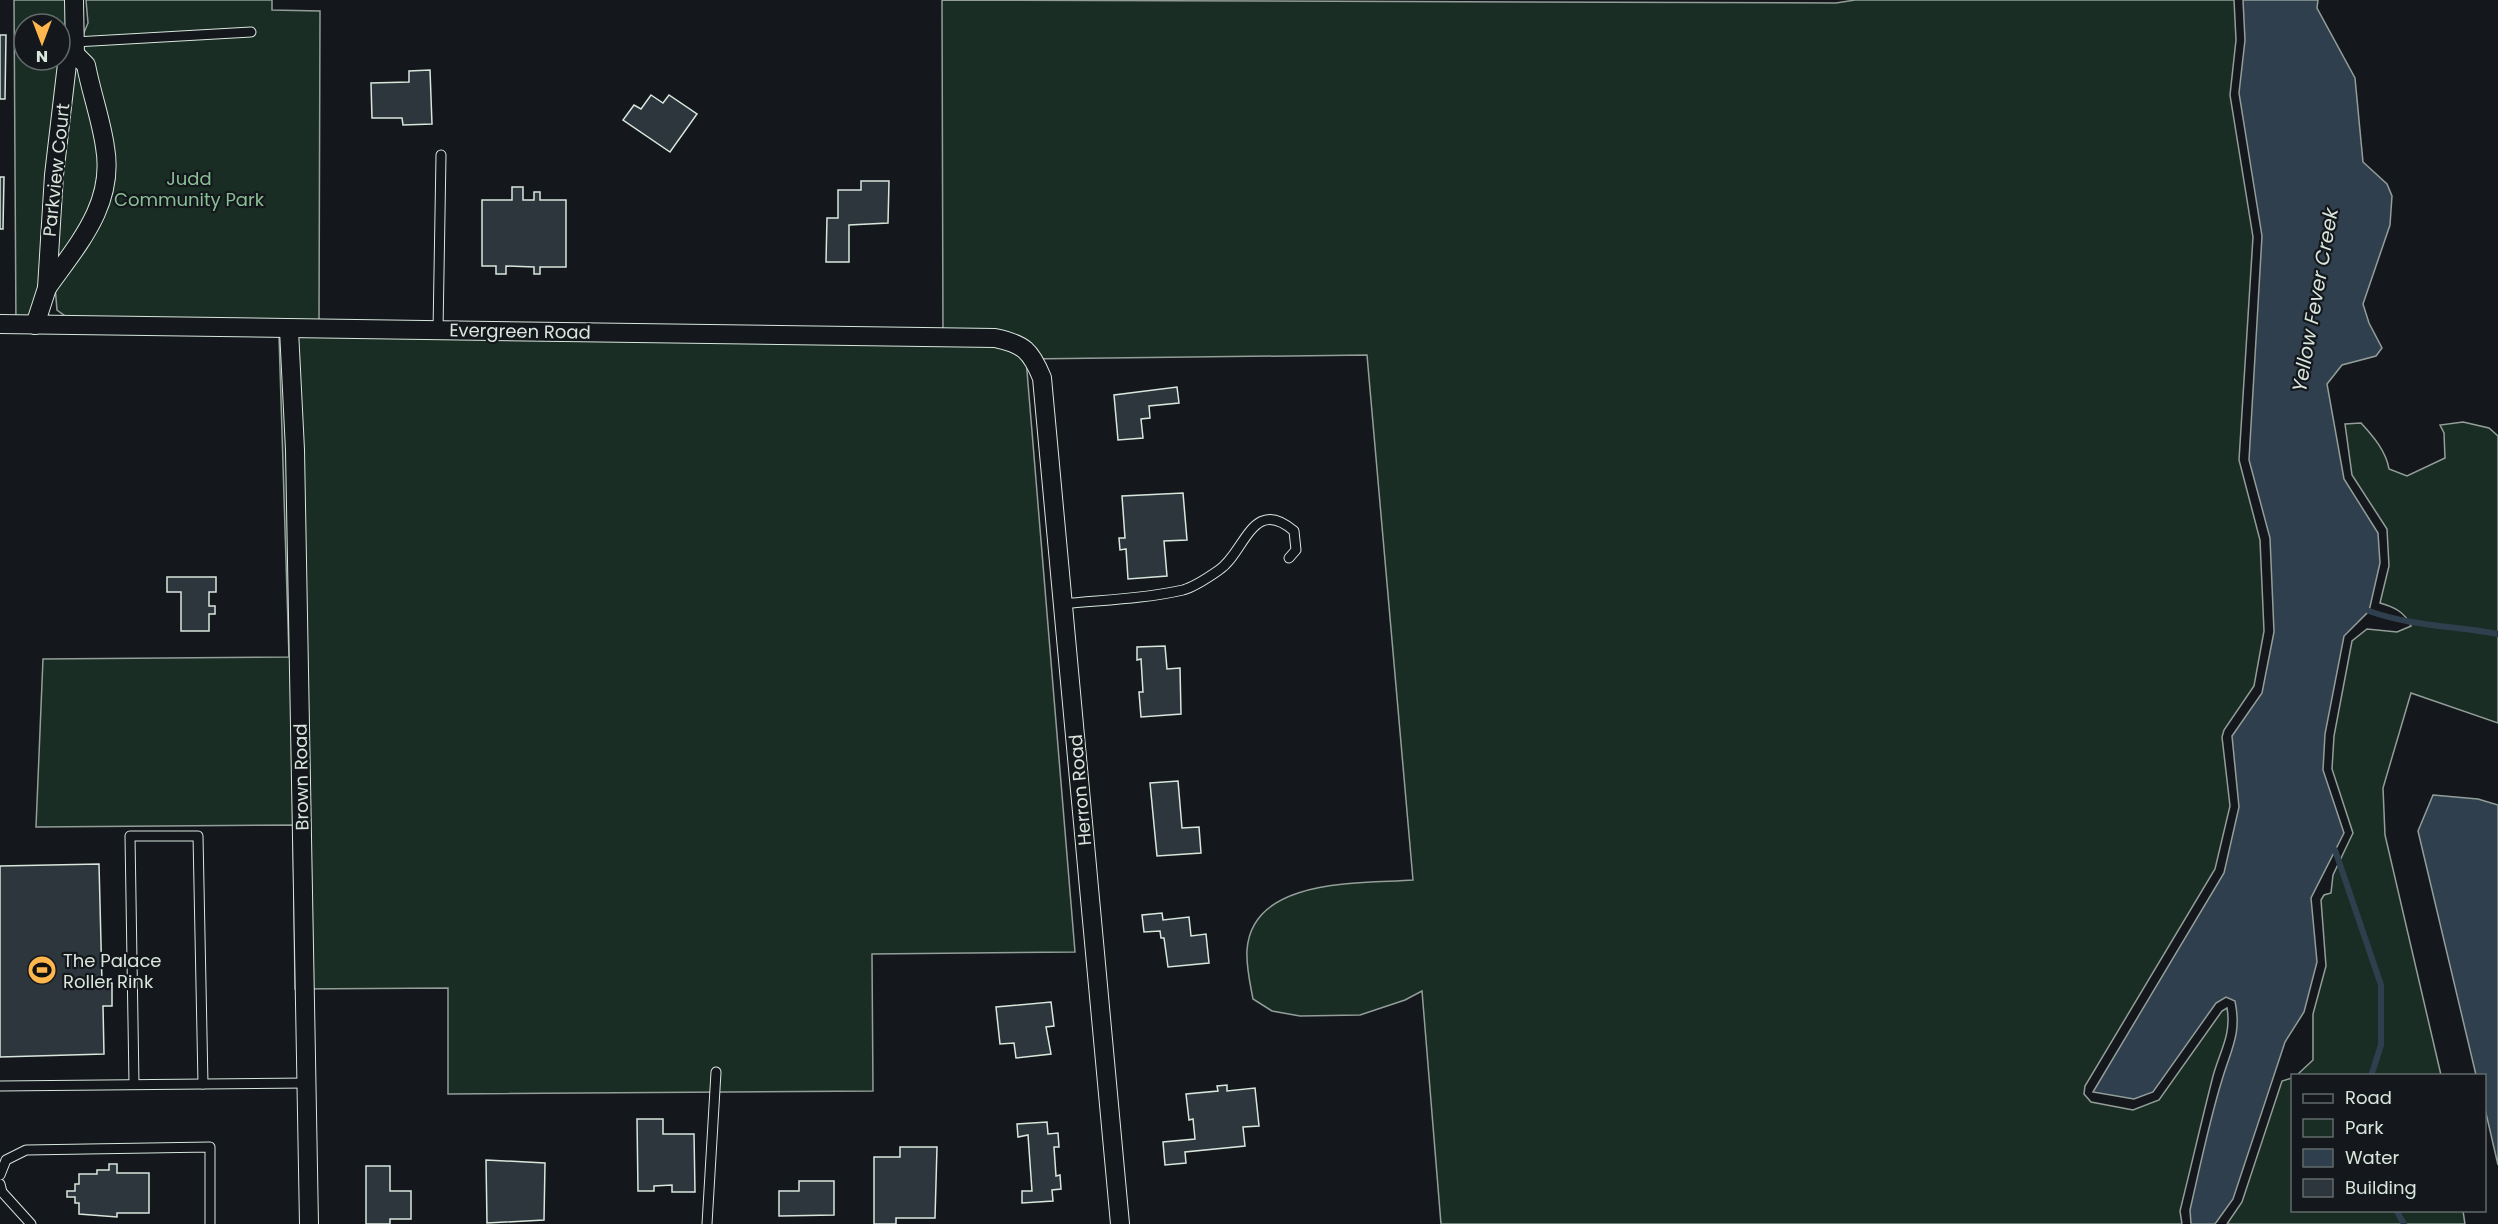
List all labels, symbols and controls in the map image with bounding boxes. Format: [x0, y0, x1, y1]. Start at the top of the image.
north arrow [12, 12, 72, 72]
text: N [36, 45, 48, 68]
street label: Parkview Court [37, 102, 75, 238]
park label: Judd Community Park [114, 166, 265, 212]
water label: Yellow Fever Creek [2285, 204, 2345, 394]
street label: Evergreen Road [449, 317, 591, 345]
street label: Brown Road [288, 723, 314, 831]
street label: Herron Road [1063, 733, 1097, 847]
place label: The Palace Roller Rink [63, 948, 162, 994]
sports icon: The Palace Roller Rink [26, 954, 58, 986]
legend [2291, 1074, 2486, 1212]
text: Road [2345, 1085, 2392, 1110]
text: Park [2345, 1115, 2384, 1140]
text: Water [2345, 1145, 2399, 1170]
text: Building [2345, 1175, 2417, 1200]

